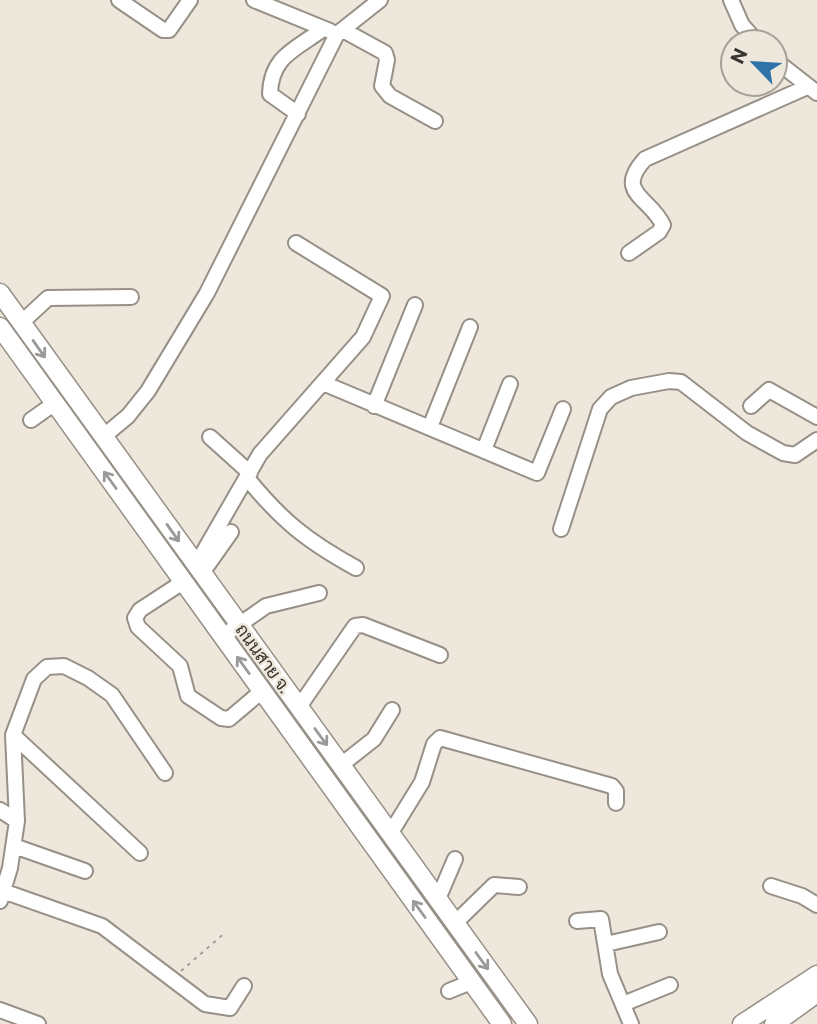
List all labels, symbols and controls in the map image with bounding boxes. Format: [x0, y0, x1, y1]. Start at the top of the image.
north arrow [719, 28, 789, 98]
text: N [725, 44, 752, 67]
one-way arrow [32, 339, 46, 358]
one-way arrow [103, 471, 117, 490]
one-way arrow [166, 523, 180, 542]
street label: ถนนสาย จ. [231, 619, 297, 697]
one-way arrow [236, 656, 250, 675]
one-way arrow [313, 727, 328, 746]
one-way arrow [412, 900, 426, 919]
one-way arrow [475, 951, 490, 970]

